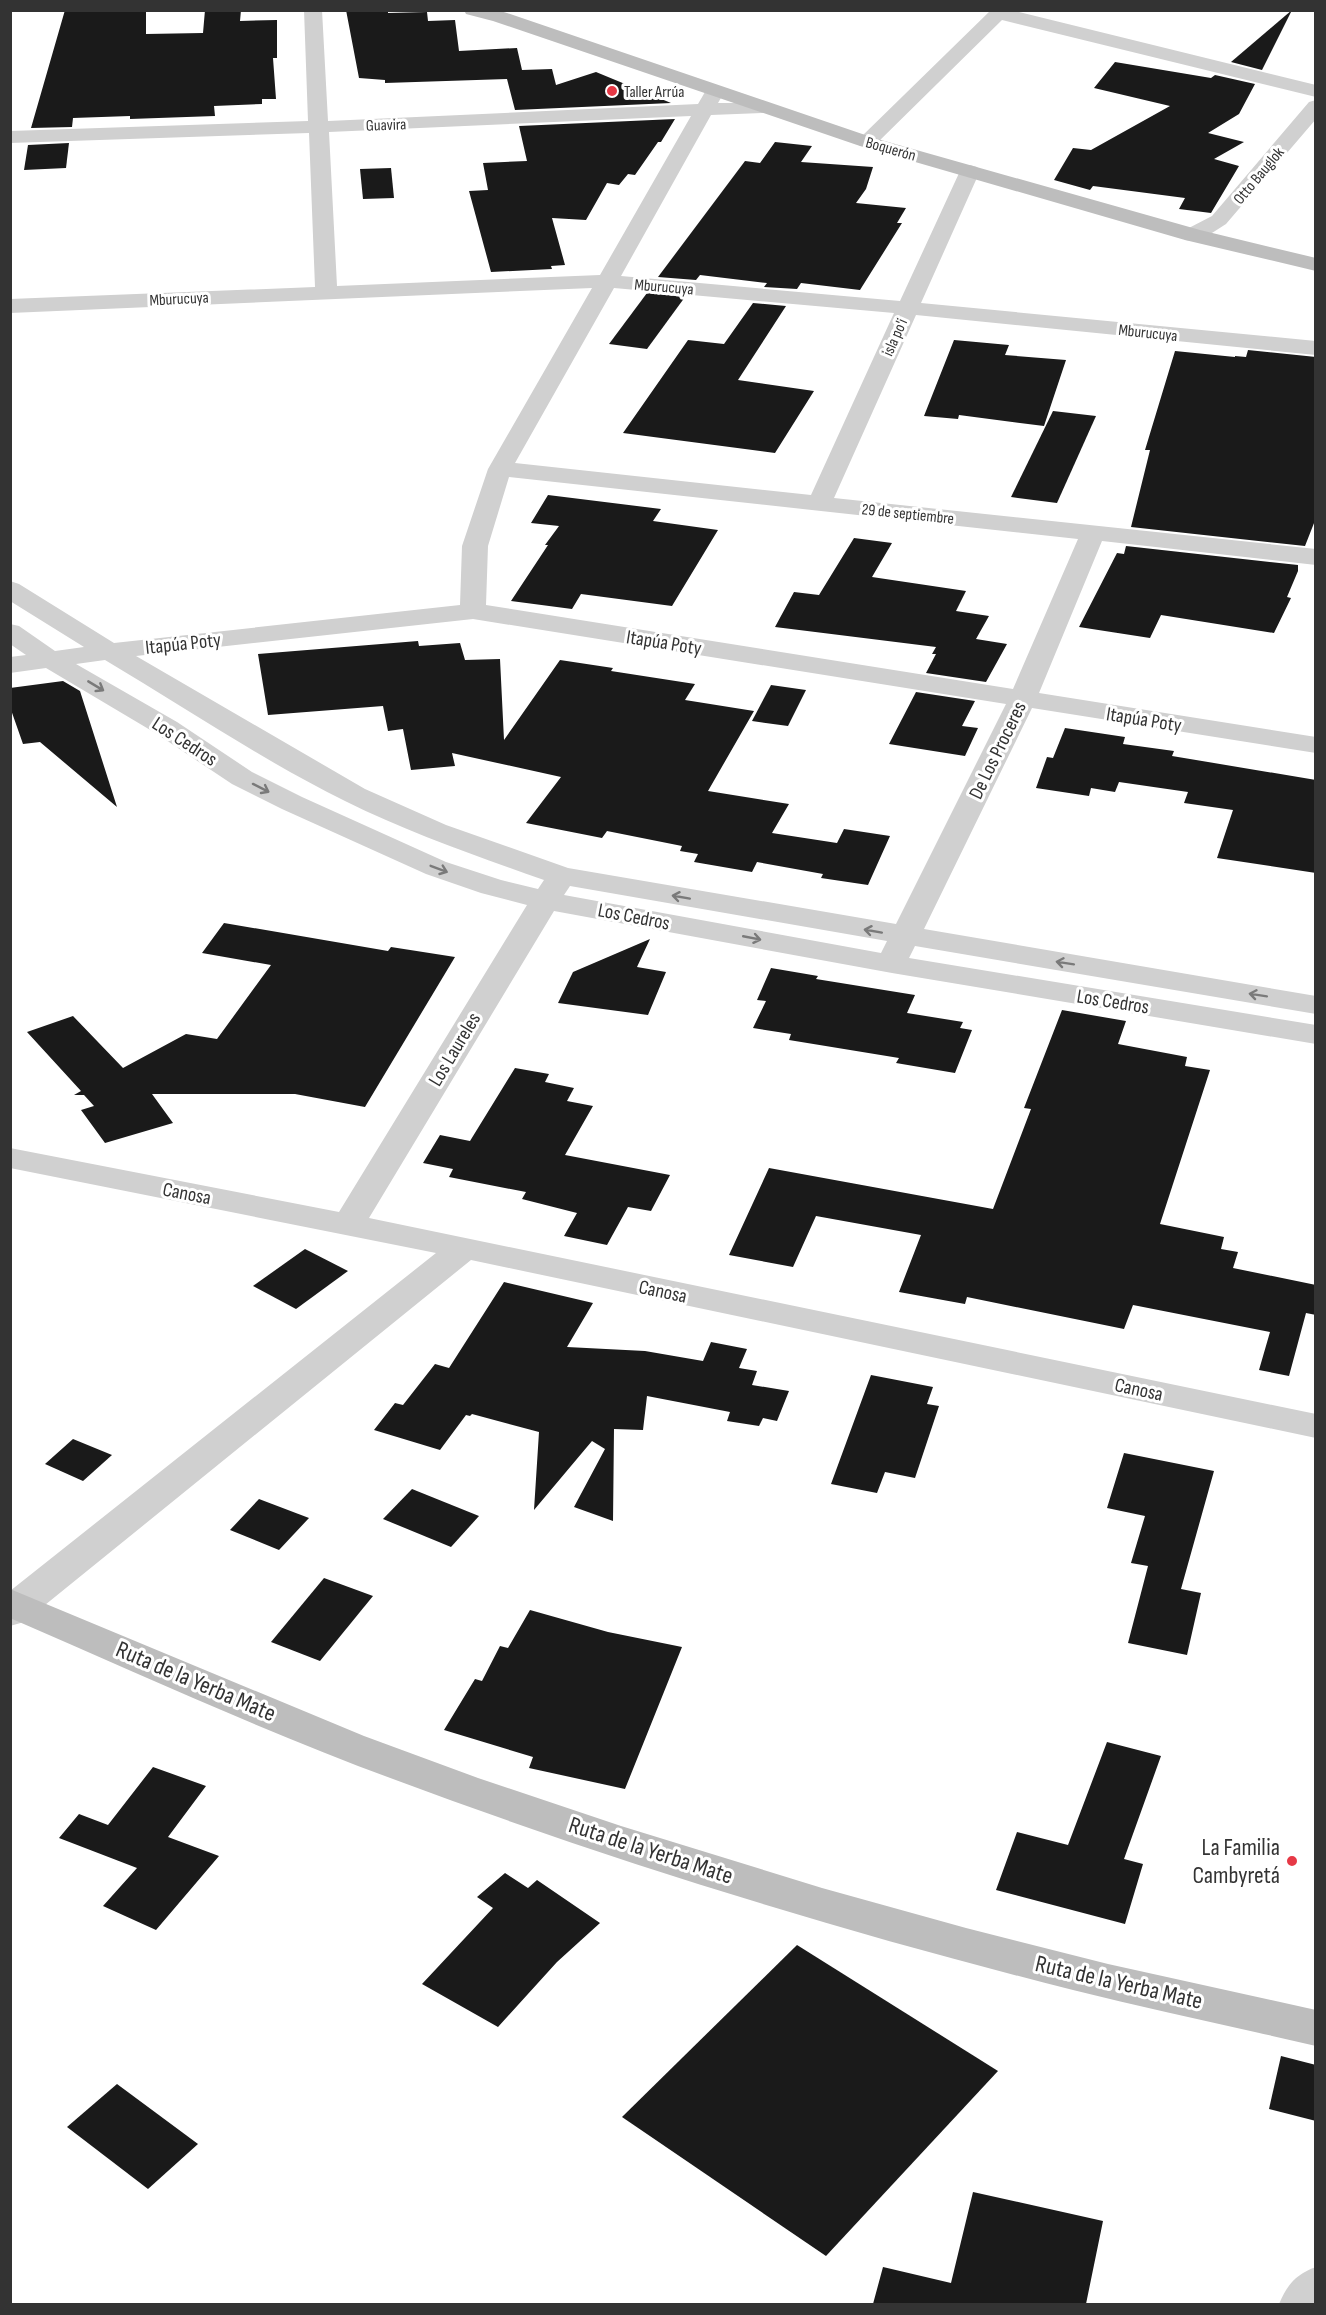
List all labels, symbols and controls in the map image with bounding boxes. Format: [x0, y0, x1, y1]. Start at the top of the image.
place label: Taller Arrúa [624, 83, 684, 102]
marker: Taller Arrúa [605, 84, 619, 98]
street label: Guavira [366, 115, 407, 136]
street label: Boquerón [863, 133, 918, 166]
street label: Otto Bauglok [1230, 143, 1289, 208]
street label: Mburucuya [634, 275, 694, 300]
street label: Mburucuya [149, 288, 209, 311]
street label: isla po'i [879, 316, 912, 359]
street label: Mburucuya [1117, 321, 1178, 346]
street label: 29 de septiembre [861, 500, 955, 529]
street label: Itapúa Poty [624, 625, 703, 661]
street label: Itapúa Poty [144, 628, 222, 660]
one-way arrow [87, 680, 104, 692]
street label: De Los Proceres [964, 698, 1032, 803]
street label: Itapúa Poty [1104, 702, 1183, 738]
street label: Los Cedros [147, 712, 221, 772]
one-way arrow [252, 783, 270, 794]
one-way arrow [429, 864, 448, 875]
one-way arrow [672, 891, 691, 902]
street label: Los Cedros [596, 898, 672, 936]
one-way arrow [864, 925, 884, 936]
one-way arrow [741, 933, 761, 944]
one-way arrow [1056, 957, 1076, 968]
street label: Los Cedros [1075, 984, 1151, 1020]
one-way arrow [1248, 990, 1268, 1001]
street label: Los Laureles [424, 1008, 486, 1091]
street label: Canosa [161, 1178, 213, 1210]
street label: Canosa [636, 1275, 689, 1309]
street label: Canosa [1112, 1373, 1165, 1407]
street label: Ruta de la Yerba Mate [111, 1635, 280, 1728]
street label: Ruta de la Yerba Mate [565, 1810, 737, 1891]
place label: La Familia Cambyretá [1193, 1833, 1280, 1890]
marker: La Familia Cambyretá [1285, 1854, 1299, 1868]
street label: Ruta de la Yerba Mate [1032, 1949, 1205, 2016]

